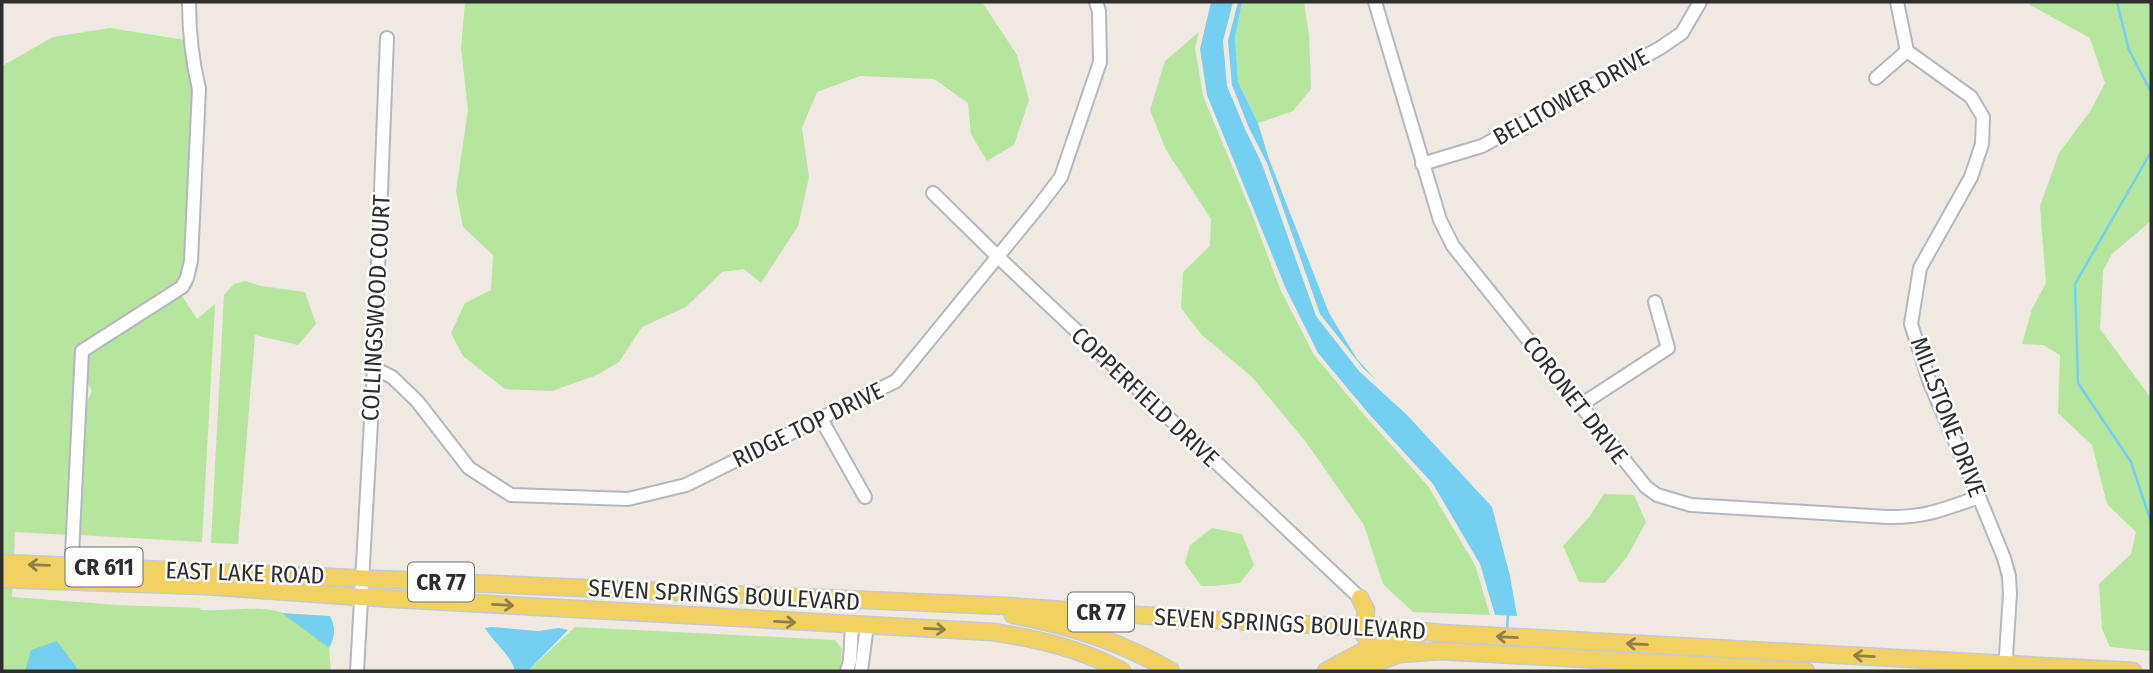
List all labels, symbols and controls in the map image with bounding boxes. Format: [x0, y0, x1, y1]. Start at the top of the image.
street label: BELLTOWER DRIVE [1488, 43, 1654, 151]
street label: COLLINGSWOOD COURT [356, 194, 396, 422]
street label: COPPERFIELD DRIVE [1066, 322, 1224, 472]
street label: CORONET DRIVE [1517, 331, 1633, 469]
street label: MILLSTONE DRIVE [1905, 333, 1991, 501]
street label: RIDGE TOP DRIVE [728, 376, 888, 474]
road number: CR 611 [66, 548, 142, 586]
street label: EAST LAKE ROAD [165, 556, 325, 590]
one-way arrow [28, 558, 51, 571]
road number: CR 77 [408, 562, 474, 602]
street label: SEVEN SPRINGS BOULEVARD [587, 574, 861, 616]
road number: CR 77 [1068, 592, 1134, 632]
one-way arrow [491, 599, 514, 612]
street label: SEVEN SPRINGS BOULEVARD [1153, 603, 1427, 645]
one-way arrow [774, 615, 797, 628]
one-way arrow [923, 623, 946, 636]
one-way arrow [1496, 630, 1519, 643]
one-way arrow [1626, 637, 1649, 650]
one-way arrow [1853, 650, 1876, 663]

